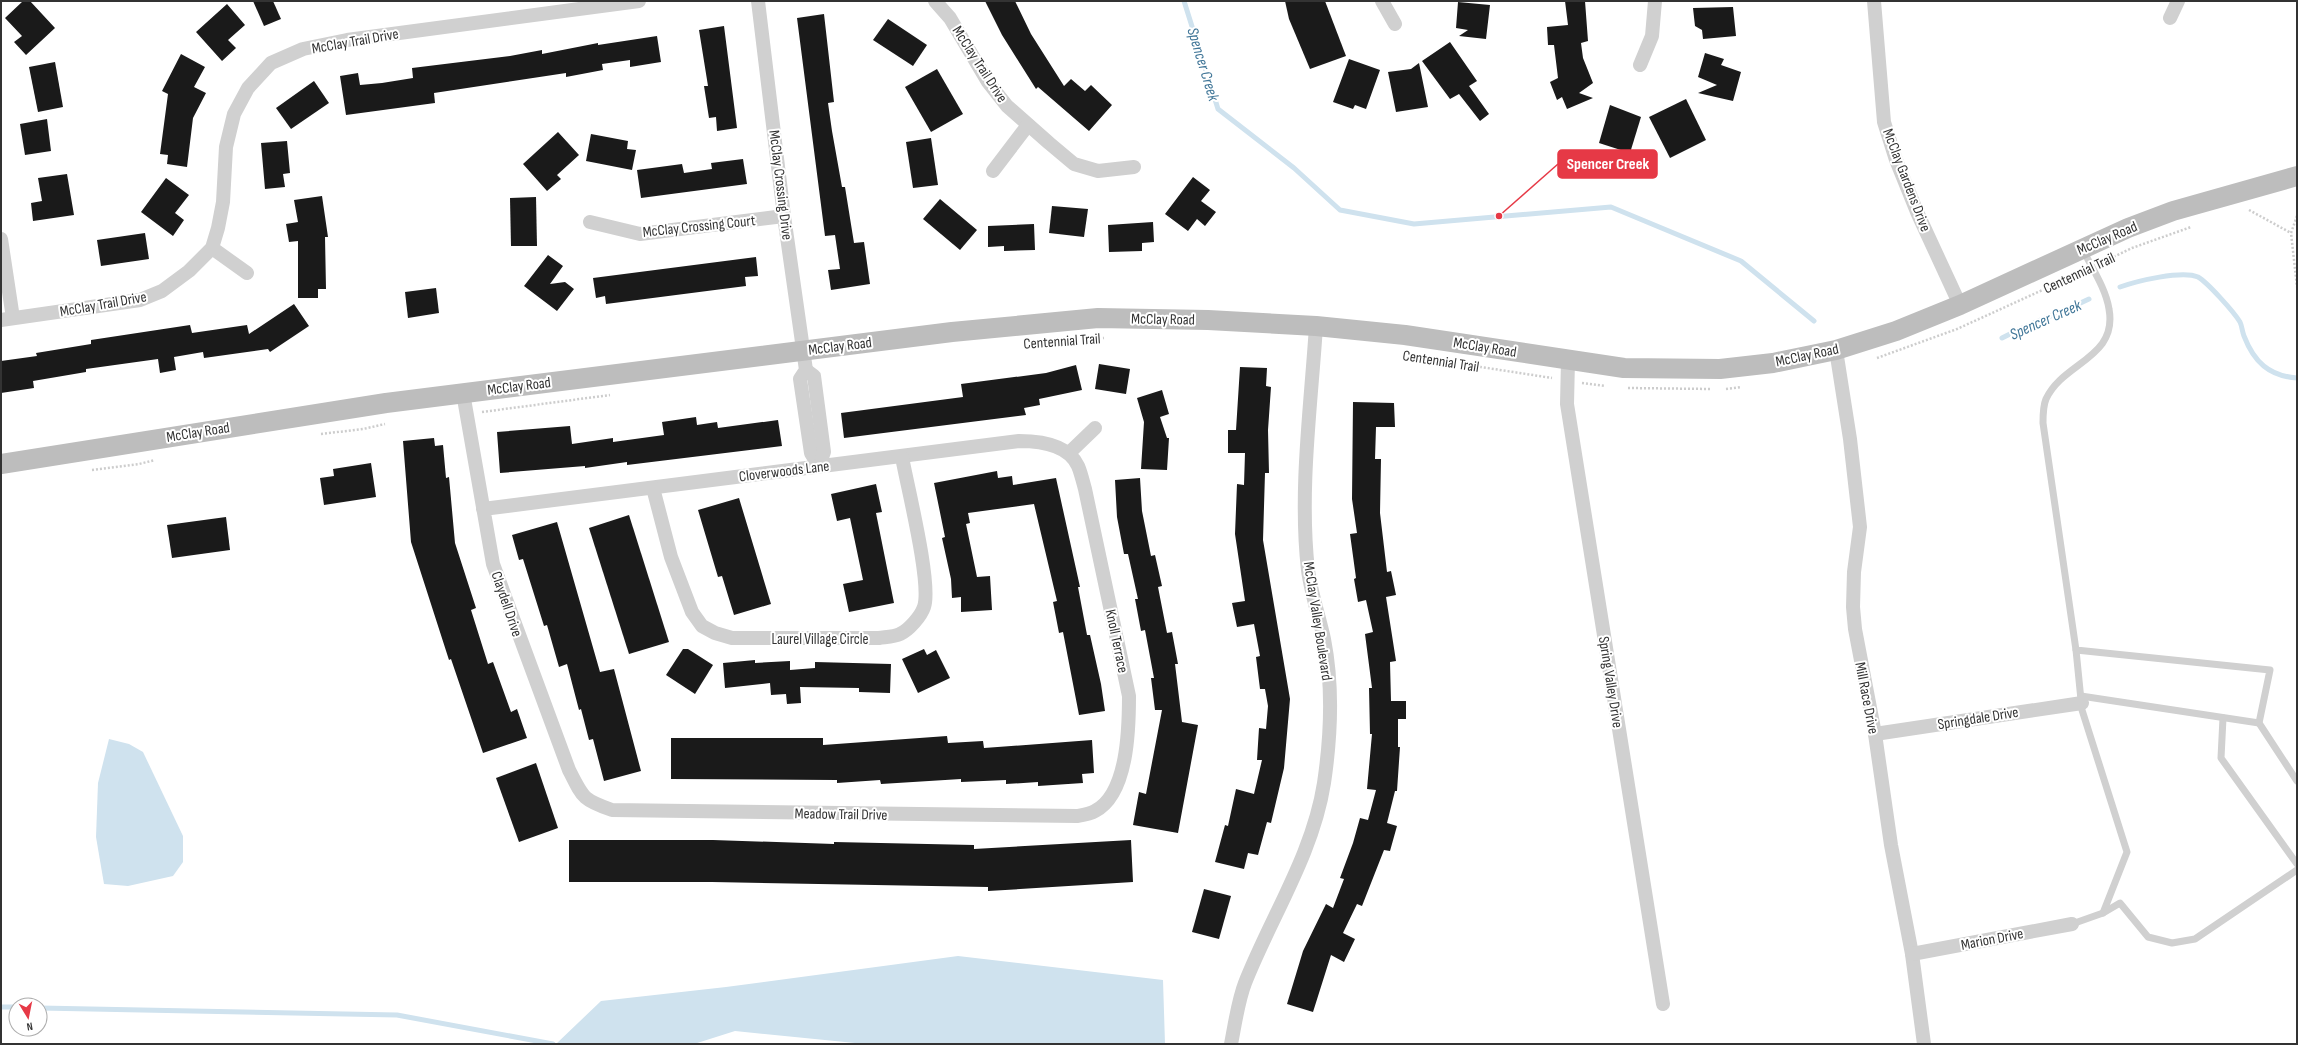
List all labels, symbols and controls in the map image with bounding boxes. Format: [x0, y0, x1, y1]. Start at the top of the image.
street label: McClay Trail Drive [948, 22, 1011, 106]
street label: McClay Trail Drive [310, 25, 400, 58]
water label: Spencer Creek [1182, 25, 1223, 104]
street label: McClay Gardens Drive [1878, 126, 1935, 234]
street label: McClay Crossing Drive [764, 129, 797, 241]
callout: Spencer Creek [1558, 150, 1657, 178]
text: Spencer Creek [1567, 155, 1649, 174]
street label: McClay Crossing Court [642, 211, 757, 242]
street label: McClay Road [2074, 217, 2140, 260]
street label: Centennial Trail [2040, 249, 2118, 298]
street label: McClay Trail Drive [58, 288, 148, 321]
water label: Spencer Creek [2007, 296, 2085, 344]
street label: McClay Road [1131, 309, 1195, 330]
street label: Centennial Trail [1023, 329, 1101, 354]
street label: McClay Road [807, 333, 873, 360]
street label: McClay Road [1452, 333, 1518, 362]
street label: McClay Road [1774, 340, 1840, 371]
street label: Centennial Trail [1401, 346, 1481, 377]
street label: McClay Road [486, 373, 552, 400]
street label: McClay Road [165, 418, 231, 447]
street label: Cloverwoods Lane [738, 457, 830, 486]
street label: McClay Valley Boulevard [1299, 560, 1336, 682]
street label: Claydell Drive [486, 569, 527, 639]
street label: Knoll Terrace [1101, 608, 1133, 675]
street label: Laurel Village Circle [771, 630, 869, 649]
street label: Spring Valley Drive [1594, 635, 1627, 729]
street label: Mill Race Drive [1850, 661, 1883, 736]
street label: Springdale Drive [1936, 703, 2020, 734]
street label: Meadow Trail Drive [794, 804, 888, 825]
street label: Marion Drive [1959, 924, 2025, 955]
north arrow [8, 997, 48, 1037]
text: N [26, 1019, 34, 1033]

